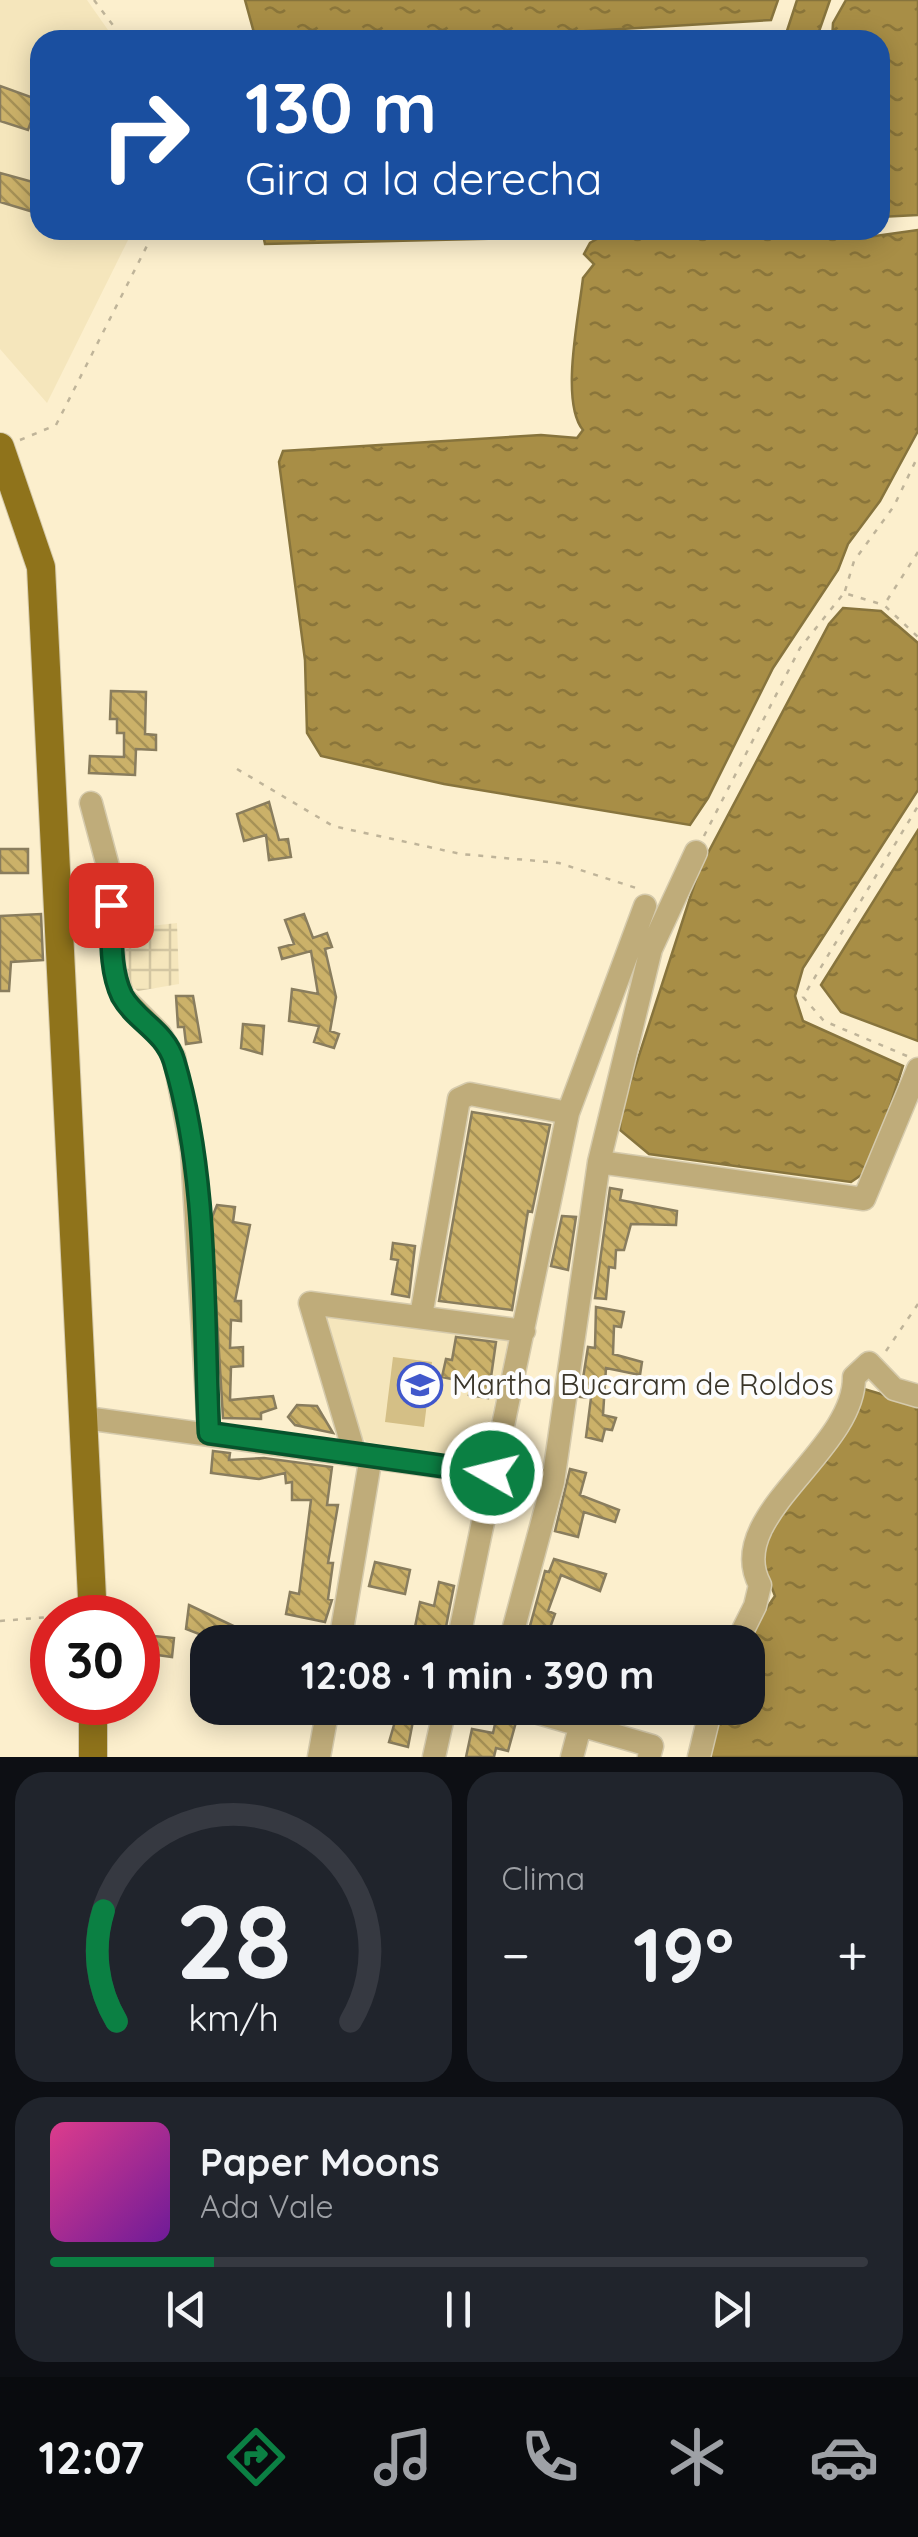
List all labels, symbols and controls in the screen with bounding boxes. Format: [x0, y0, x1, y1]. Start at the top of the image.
text: 130 m [245, 63, 437, 151]
icon: right [80, 70, 210, 200]
text: Gira a la derecha [245, 150, 602, 206]
pin [69, 863, 154, 948]
icon: arrive [84, 878, 139, 933]
school or university icon: Martha Bucaram de Roldos [397, 1362, 443, 1408]
place label: Martha Bucaram de Roldos [452, 1365, 834, 1403]
position arrow [440, 1421, 544, 1525]
speed limit sign: 30 [30, 1595, 160, 1725]
text: 12:08 · 1 min · 390 m [301, 1651, 654, 1699]
text: Clima [502, 1858, 585, 1898]
text: 28 [175, 1875, 291, 2005]
text: 19° [633, 1907, 734, 2001]
text: − [502, 1920, 530, 1989]
text: + [837, 1920, 868, 1989]
text: km/h [188, 1995, 279, 2040]
text: Paper Moons [200, 2138, 440, 2186]
text: Ada Vale [200, 2186, 334, 2226]
icon: previous [159, 2282, 214, 2337]
icon: pause [431, 2282, 486, 2337]
icon: next [704, 2282, 759, 2337]
icon: directions [221, 2422, 291, 2492]
icon: music [368, 2422, 438, 2492]
icon: phone [515, 2422, 585, 2492]
icon: climate [662, 2422, 732, 2492]
icon: car [809, 2422, 879, 2492]
text: 12:07 [39, 2429, 144, 2485]

